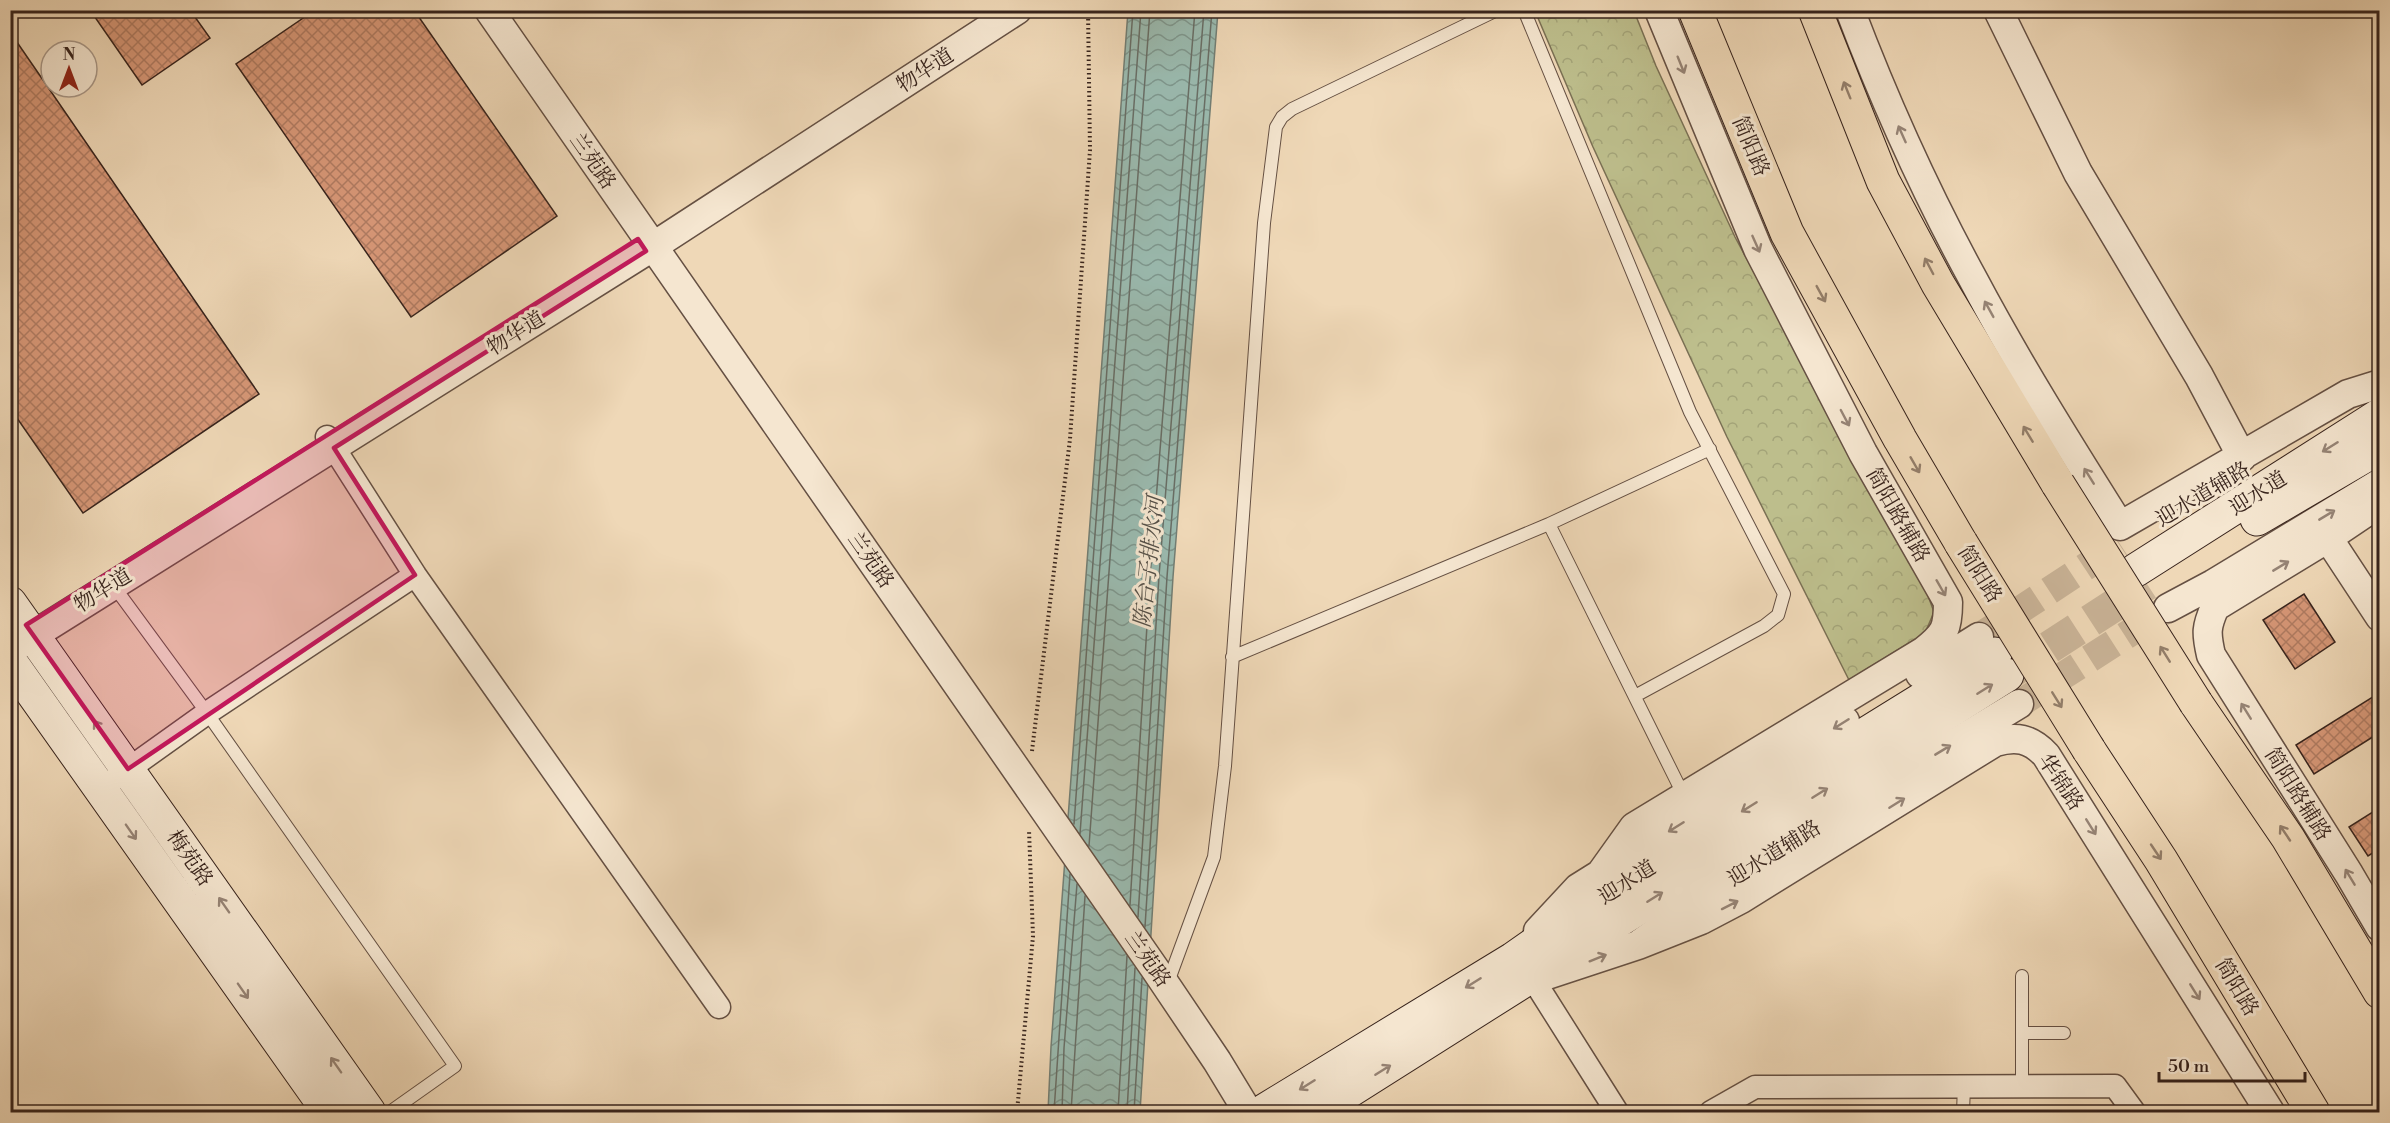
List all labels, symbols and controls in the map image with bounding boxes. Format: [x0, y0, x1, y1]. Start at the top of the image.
north arrow [39, 39, 99, 99]
street label: 物华道 [892, 43, 959, 99]
text: N [63, 45, 76, 65]
one-way arrow [1676, 55, 1687, 73]
one-way arrow [1840, 81, 1851, 99]
street label: 简阳路 [1726, 112, 1774, 180]
one-way arrow [1896, 126, 1908, 144]
street label: 兰苑路 [563, 128, 621, 195]
one-way arrow [1751, 235, 1763, 253]
one-way arrow [1923, 258, 1935, 275]
one-way arrow [1815, 285, 1827, 302]
one-way arrow [1983, 301, 1995, 318]
street label: 物华道 [483, 306, 550, 362]
one-way arrow [1839, 409, 1851, 426]
one-way arrow [2022, 426, 2034, 443]
one-way arrow [2321, 441, 2338, 454]
one-way arrow [1910, 456, 1922, 473]
street label: 迎水道辅路 [2152, 457, 2255, 533]
street label: 简阳路辅路 [1860, 464, 1935, 567]
street label: 迎水道 [2225, 466, 2292, 522]
one-way arrow [2082, 468, 2095, 485]
water label: 陈台子排水河 [1129, 491, 1170, 629]
one-way arrow [2318, 509, 2335, 521]
street label: 兰苑路 [841, 527, 899, 594]
street label: 简阳路 [1951, 541, 2007, 608]
one-way arrow [2272, 559, 2289, 571]
street label: 物华道 [70, 563, 137, 619]
one-way arrow [1935, 579, 1947, 596]
one-way arrow [2158, 646, 2170, 663]
one-way arrow [1976, 683, 1993, 695]
one-way arrow [2052, 691, 2064, 708]
one-way arrow [2240, 703, 2253, 720]
one-way arrow [1833, 718, 1850, 730]
one-way arrow [93, 721, 105, 737]
one-way arrow [1934, 743, 1951, 755]
street label: 简阳路辅路 [2258, 743, 2336, 846]
street label: 华锦路 [2032, 749, 2089, 816]
one-way arrow [1811, 787, 1828, 799]
one-way arrow [1888, 797, 1905, 809]
one-way arrow [1741, 801, 1758, 813]
street label: 迎水道辅路 [1723, 815, 1826, 893]
one-way arrow [2085, 818, 2097, 835]
one-way arrow [1668, 822, 1685, 834]
one-way arrow [125, 823, 137, 840]
street label: 梅苑路 [160, 825, 218, 892]
one-way arrow [2278, 825, 2291, 842]
one-way arrow [2150, 843, 2162, 859]
street label: 迎水道 [1594, 855, 1661, 911]
one-way arrow [2344, 869, 2356, 886]
one-way arrow [1646, 891, 1663, 903]
one-way arrow [217, 898, 230, 914]
one-way arrow [1721, 899, 1739, 910]
street label: 兰苑路 [1118, 926, 1176, 993]
one-way arrow [1588, 952, 1606, 963]
street label: 简阳路 [2209, 954, 2264, 1021]
one-way arrow [1465, 978, 1482, 990]
one-way arrow [237, 983, 249, 999]
one-way arrow [2189, 983, 2201, 1000]
scale bar [2159, 1045, 2304, 1083]
text: 50 m [2168, 1055, 2210, 1078]
one-way arrow [330, 1057, 342, 1073]
one-way arrow [1375, 1063, 1392, 1076]
one-way arrow [1299, 1080, 1316, 1092]

